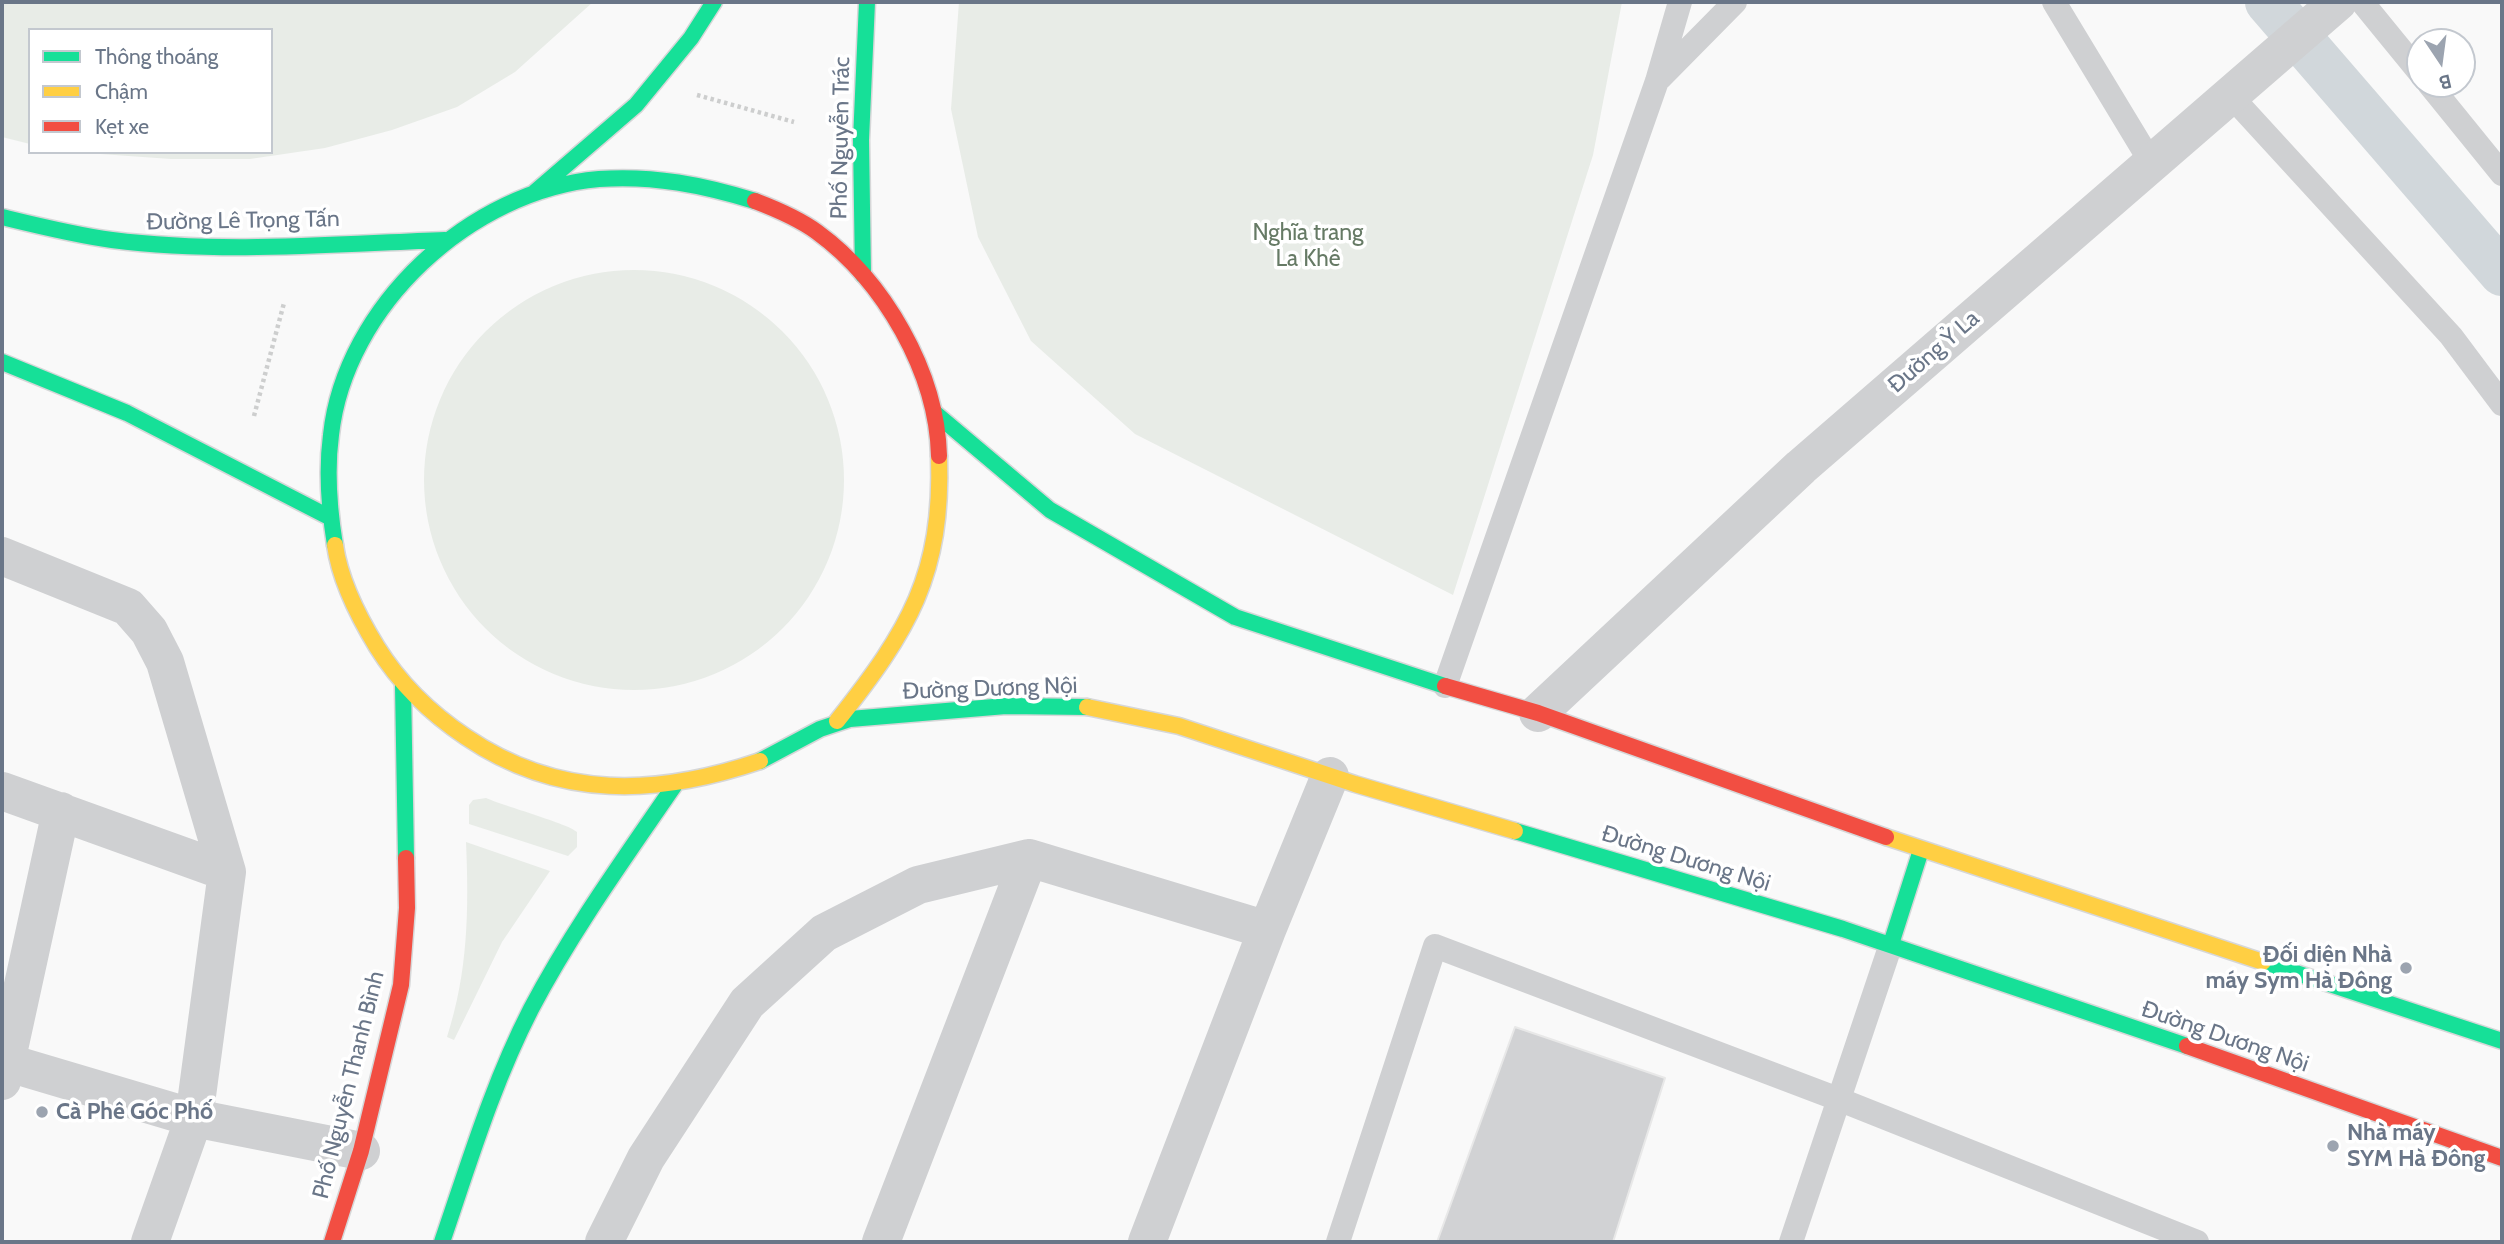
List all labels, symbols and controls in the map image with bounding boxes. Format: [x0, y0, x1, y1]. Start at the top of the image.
legend [28, 28, 273, 154]
north arrow [2406, 28, 2476, 98]
text: Thông thoáng [95, 44, 218, 69]
street label: Phố Nguyễn Trác [826, 56, 856, 220]
text: B [2437, 69, 2454, 95]
text: Chậm [95, 79, 148, 104]
text: Kẹt xe [95, 114, 149, 139]
street label: Đường Lê Trọng Tấn [146, 206, 340, 236]
park label: Nghĩa trang La Khê [1252, 219, 1364, 273]
street label: Đường Ỷ La [1883, 305, 1985, 399]
street label: Đường Dương Nội [902, 672, 1078, 706]
street label: Đường Dương Nội [1598, 820, 1774, 898]
place label: Đối diện Nhà máy Sym Hà Đông [2206, 941, 2392, 995]
marker: Đối diện Nhà máy Sym Hà Đông [2398, 960, 2414, 976]
street label: Phố Nguyễn Thanh Bình [307, 968, 391, 1202]
street label: Đường Dương Nội [2138, 995, 2312, 1079]
place label: Cà Phê Góc Phố [56, 1098, 213, 1126]
marker: Cà Phê Góc Phố [34, 1104, 50, 1120]
place label: Nhà máy SYM Hà Đông [2347, 1119, 2485, 1173]
marker: Nhà máy SYM Hà Đông [2325, 1138, 2341, 1154]

